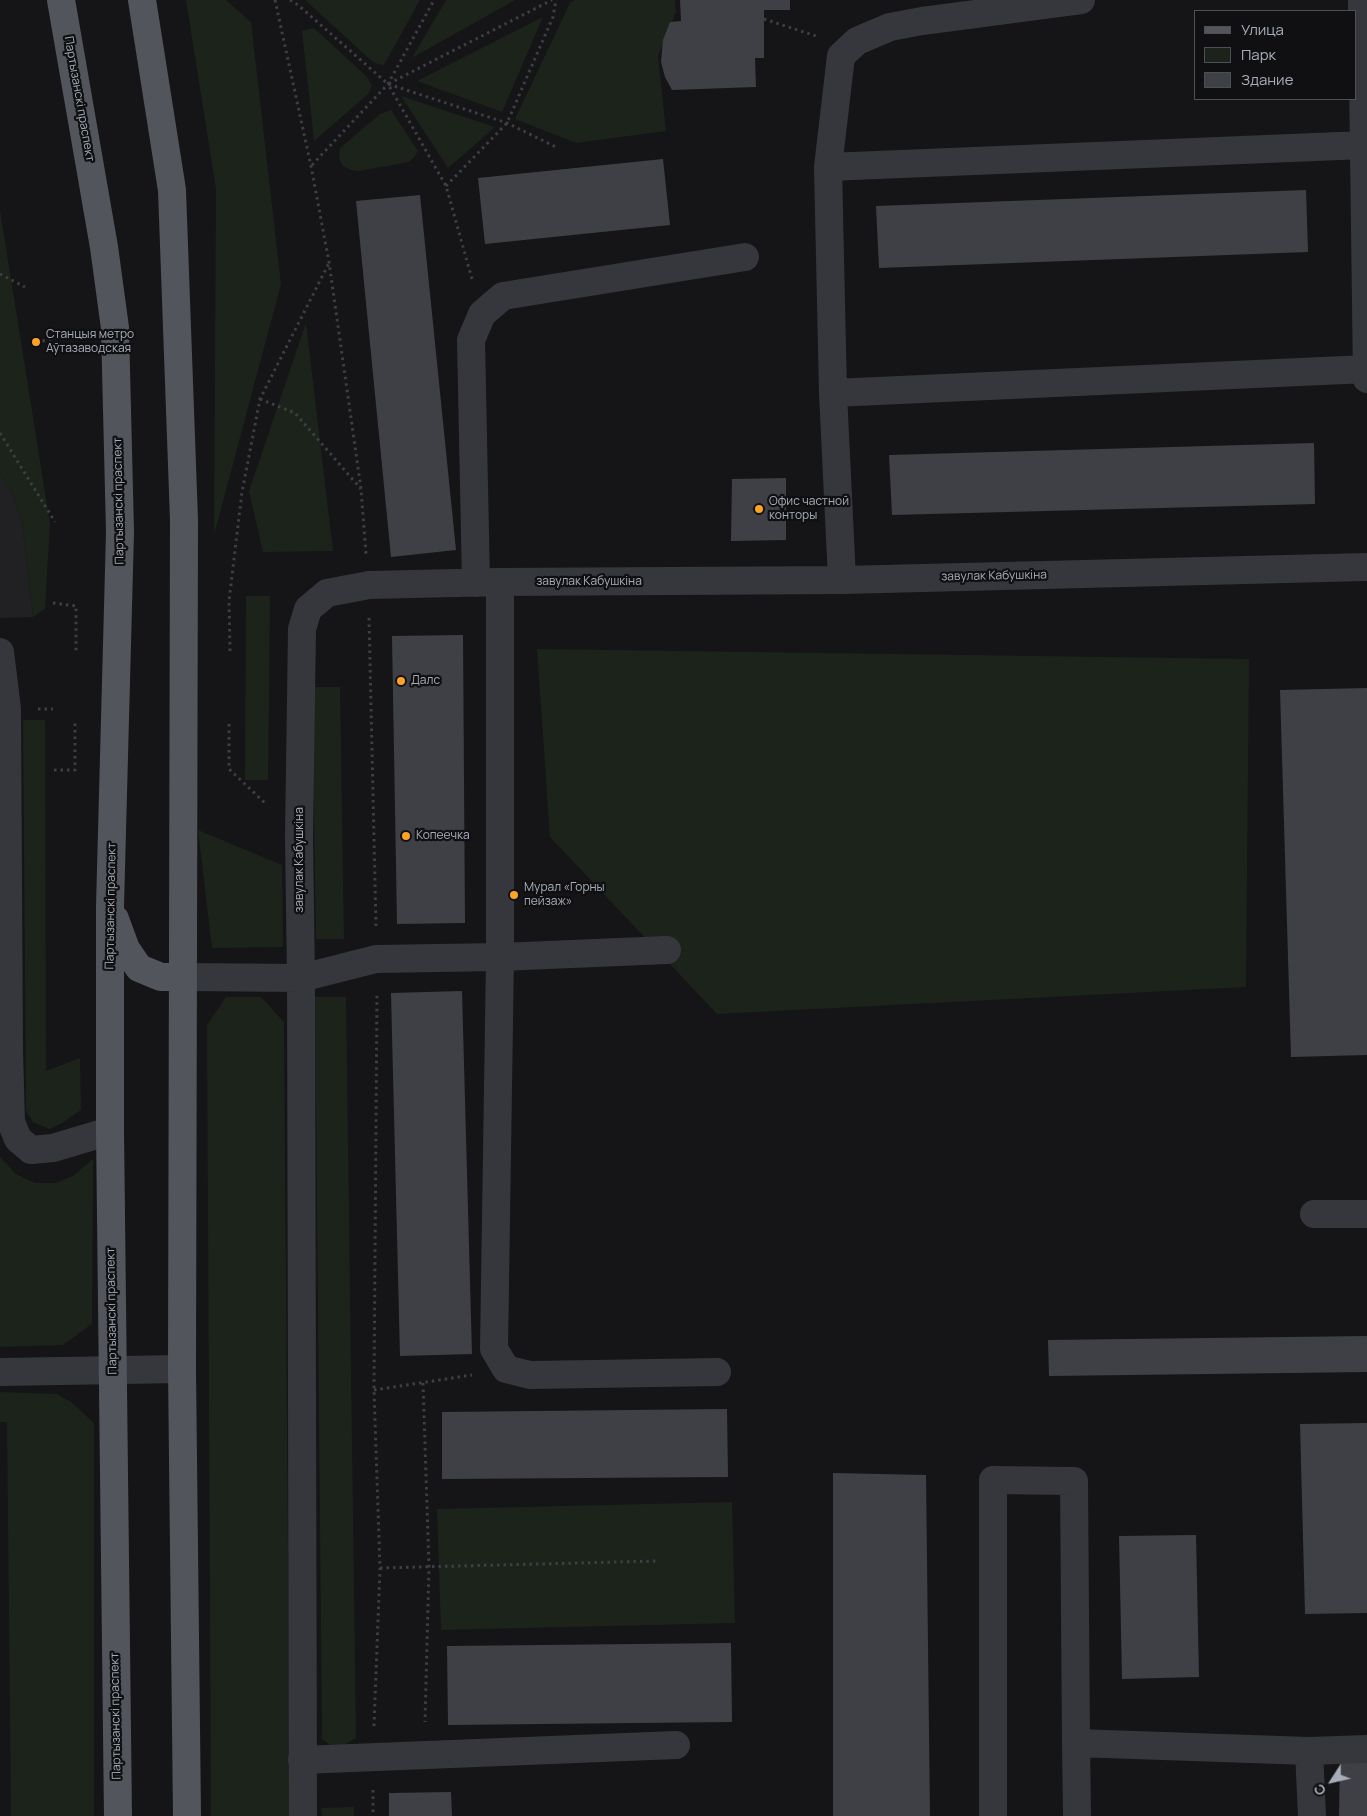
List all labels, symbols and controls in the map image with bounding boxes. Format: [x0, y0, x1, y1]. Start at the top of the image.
legend [1194, 10, 1357, 100]
text: Улица [1241, 19, 1284, 40]
street label: Партызанскі праспект [61, 35, 97, 163]
text: Парк [1241, 44, 1276, 65]
text: Здание [1241, 69, 1293, 90]
place label: Станцыя метро Аўтазаводская [46, 328, 134, 356]
marker: Станцыя метро Аўтазаводская [30, 336, 42, 348]
street label: Партызанскі праспект [111, 437, 127, 565]
place label: Офис частной конторы [769, 495, 849, 523]
marker: Офис частной конторы [753, 503, 765, 515]
street label: завулак Кабушкіна [941, 568, 1047, 584]
street label: завулак Кабушкіна [536, 575, 642, 589]
place label: Далс [411, 674, 440, 688]
marker: Далс [395, 675, 407, 687]
street label: завулак Кабушкіна [293, 807, 307, 913]
place label: Копеечка [416, 829, 470, 843]
marker: Копеечка [400, 830, 412, 842]
street label: Партызанскі праспект [103, 842, 119, 970]
place label: Мурал «Горны пейзаж» [524, 881, 605, 909]
marker: Мурал «Горны пейзаж» [508, 889, 520, 901]
street label: Партызанскі праспект [104, 1247, 120, 1375]
street label: Партызанскі праспект [108, 1652, 124, 1780]
north arrow [1307, 1756, 1357, 1806]
text: С [1309, 1780, 1330, 1800]

